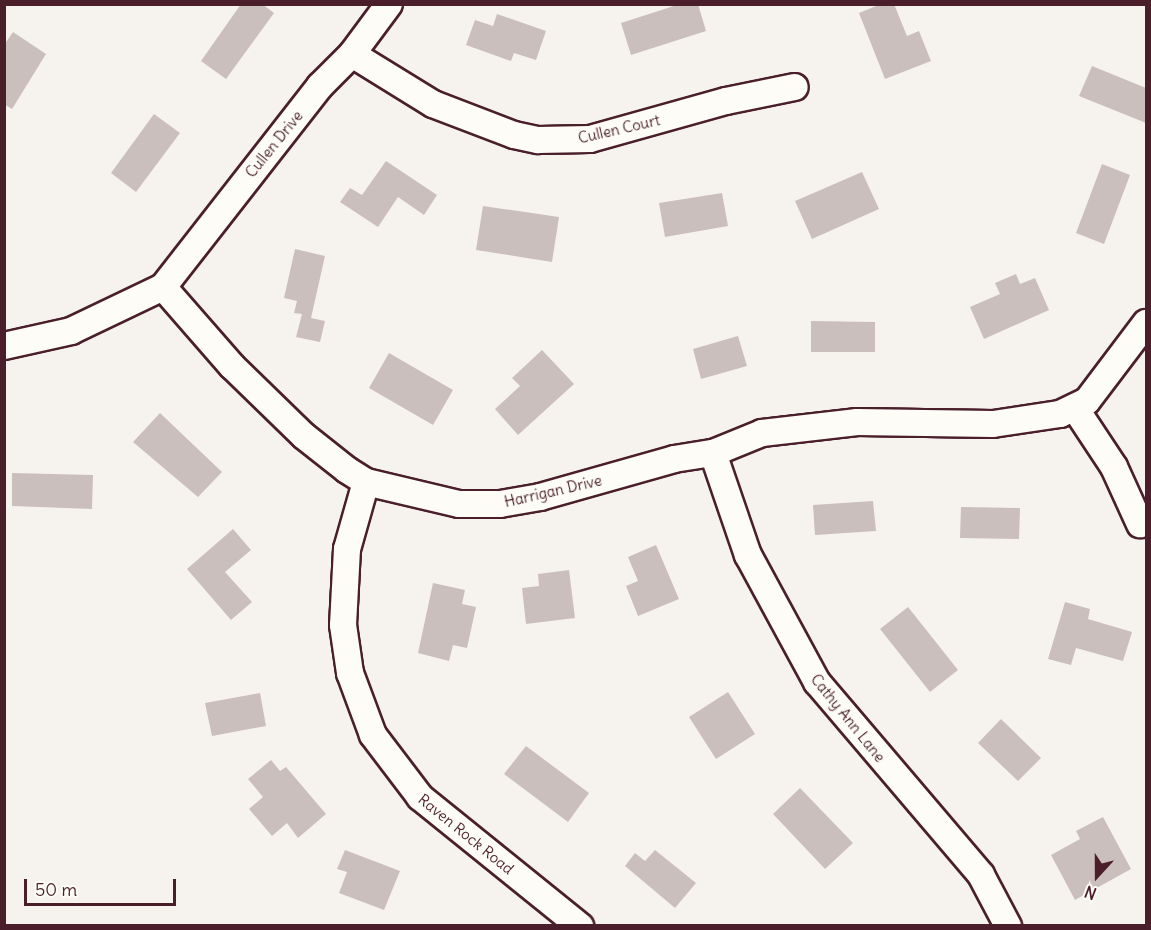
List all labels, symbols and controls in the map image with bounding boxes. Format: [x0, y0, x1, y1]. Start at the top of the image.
street label: Cullen Drive [242, 107, 306, 181]
street label: Cullen Court [576, 111, 662, 147]
street label: Harrigan Drive [502, 471, 604, 511]
street label: Cathy Ann Lane [807, 670, 889, 766]
street label: Raven Rock Road [415, 790, 517, 878]
north arrow [1067, 846, 1127, 906]
scale bar [27, 867, 178, 905]
text: 50 m [35, 878, 77, 901]
text: N [1082, 881, 1099, 904]

